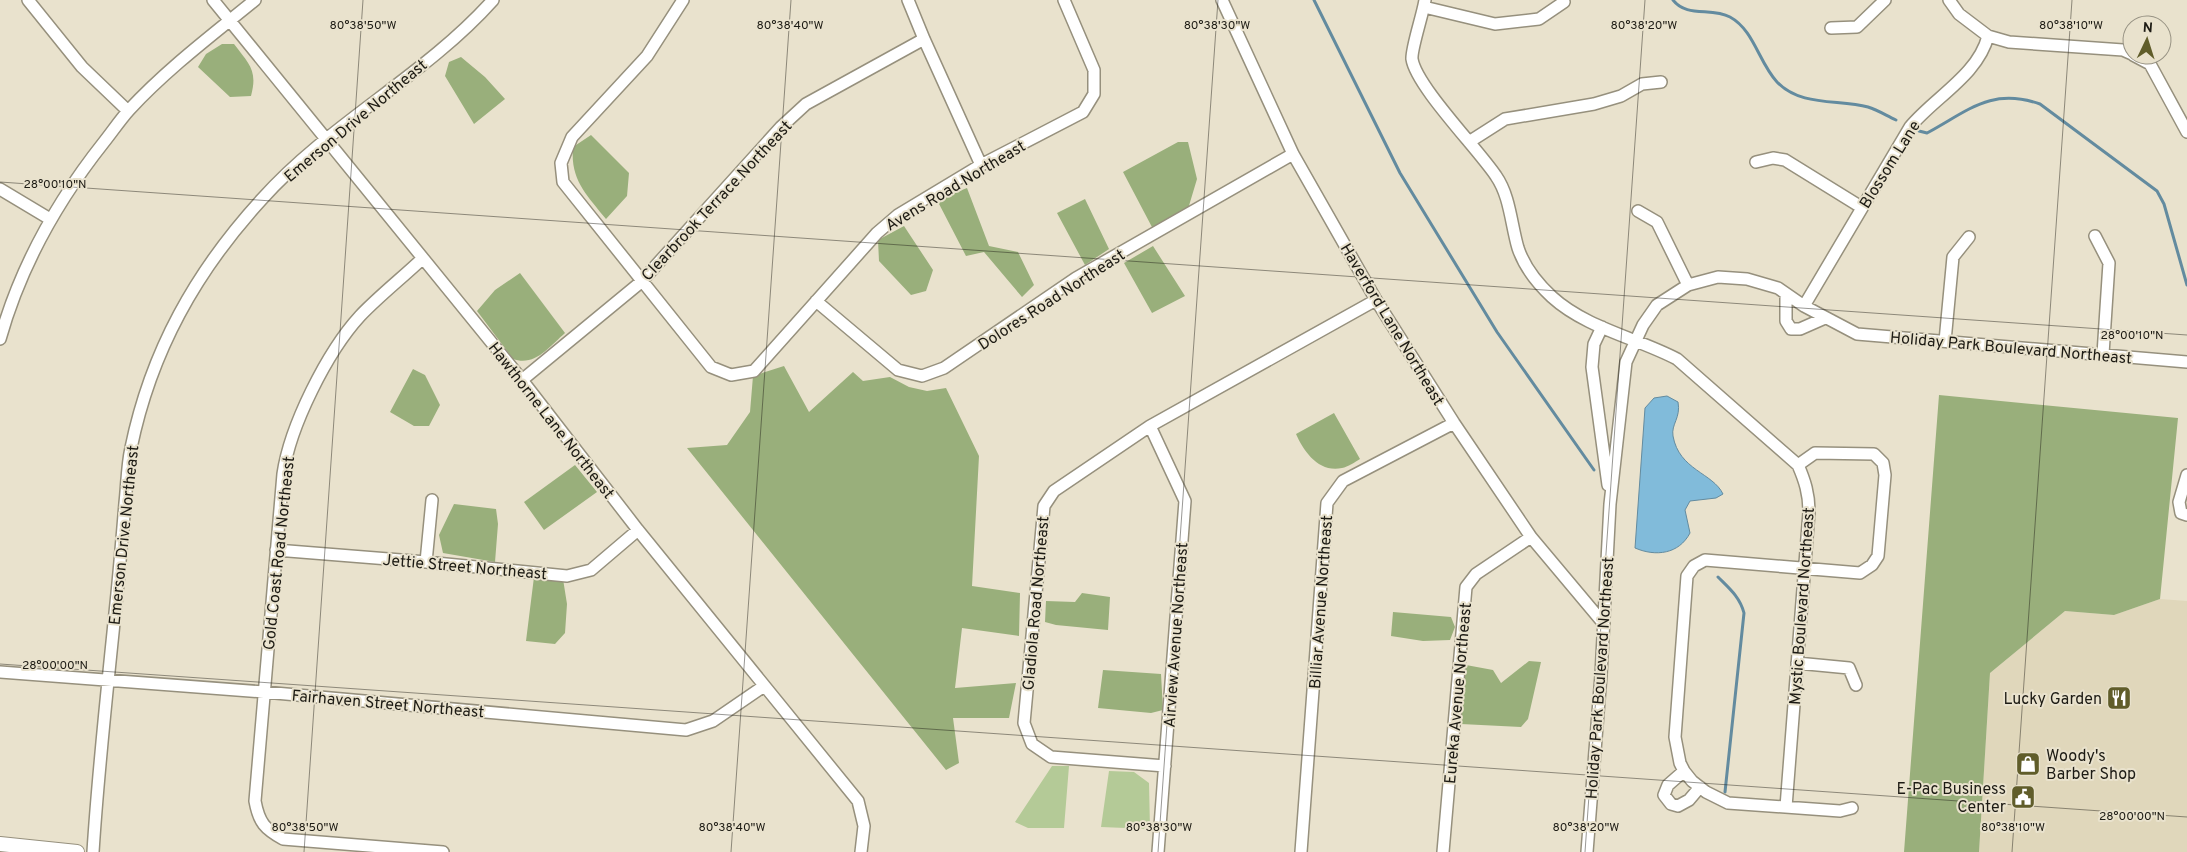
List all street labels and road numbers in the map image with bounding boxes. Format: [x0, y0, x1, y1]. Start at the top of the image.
street label: Emerson Drive Northeast [281, 56, 432, 187]
street label: Clearbrook Terrace Northeast [638, 117, 797, 286]
street label: Blossom Lane [1856, 117, 1926, 213]
street label: Avens Road Northeast [882, 137, 1030, 236]
street label: Haverford Lane Northeast [1335, 240, 1448, 410]
street label: Dolores Road Northeast [975, 246, 1129, 356]
street label: Holiday Park Boulevard Northeast [1889, 328, 2133, 370]
street label: Hawthorne Lane Northeast [483, 339, 618, 504]
street label: Emerson Drive Northeast [106, 444, 144, 626]
street label: Gold Coast Road Northeast [260, 455, 300, 651]
street label: Mystic Boulevard Northeast [1786, 507, 1820, 706]
street label: Gladiola Road Northeast [1019, 515, 1055, 691]
street label: Billiar Avenue Northeast [1306, 515, 1338, 690]
street label: Airview Avenue Northeast [1161, 542, 1193, 729]
street label: Jettie Street Northeast [382, 551, 548, 585]
street label: Holiday Park Boulevard Northeast [1583, 556, 1619, 800]
street label: Eureka Avenue Northeast [1441, 602, 1477, 785]
street label: Fairhaven Street Northeast [291, 687, 485, 723]

